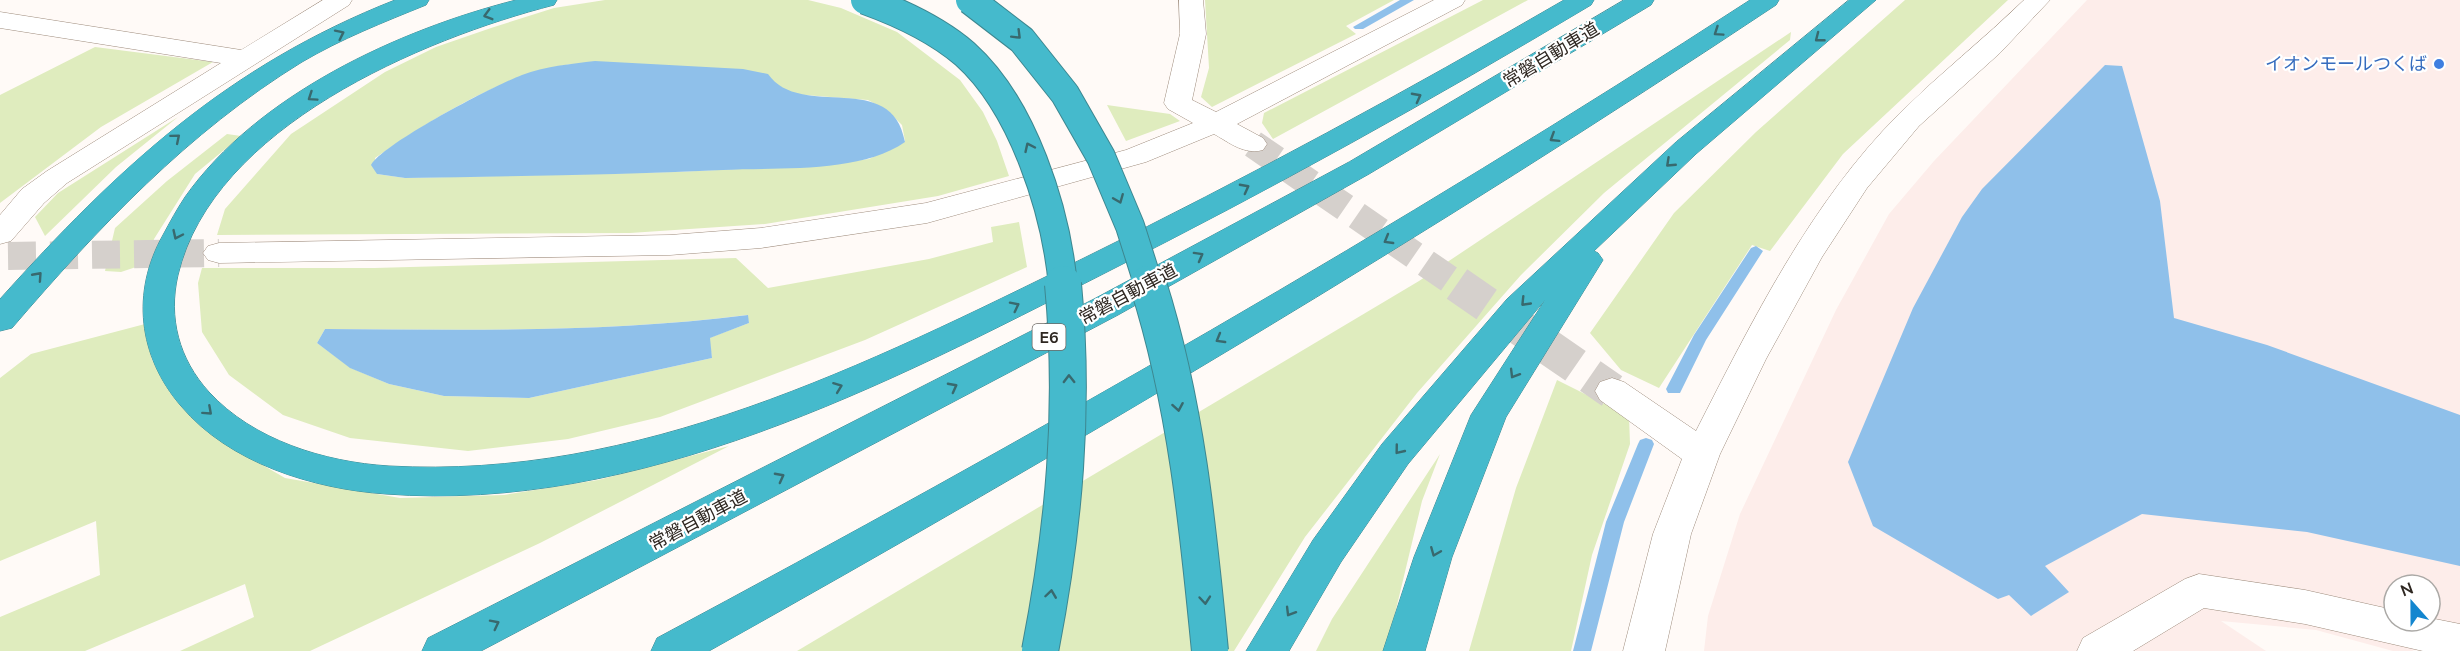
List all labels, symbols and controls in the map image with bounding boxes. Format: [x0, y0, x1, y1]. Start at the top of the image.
one-way arrow [483, 8, 493, 21]
street label: 常磐自動車道 [1499, 17, 1603, 93]
one-way arrow [1714, 25, 1725, 36]
one-way arrow [1010, 27, 1021, 38]
one-way arrow [334, 29, 345, 41]
one-way arrow [1815, 30, 1826, 41]
place label: イオンモールつくば [2265, 52, 2427, 76]
marker: イオンモールつくば [2432, 57, 2446, 71]
one-way arrow [308, 90, 319, 101]
one-way arrow [1411, 93, 1422, 104]
one-way arrow [1550, 130, 1560, 142]
one-way arrow [169, 134, 180, 145]
one-way arrow [1024, 142, 1036, 153]
one-way arrow [1666, 156, 1677, 167]
one-way arrow [1239, 184, 1249, 195]
one-way arrow [1112, 193, 1124, 204]
one-way arrow [173, 228, 185, 239]
one-way arrow [1384, 233, 1394, 244]
one-way arrow [1193, 252, 1204, 263]
street label: 常磐自動車道 [1075, 258, 1181, 330]
one-way arrow [31, 272, 42, 283]
one-way arrow [1521, 295, 1532, 305]
one-way arrow [1009, 302, 1020, 313]
road number: E6 [1032, 324, 1066, 350]
one-way arrow [1216, 331, 1226, 343]
one-way arrow [1509, 368, 1521, 378]
one-way arrow [1063, 374, 1075, 383]
one-way arrow [832, 382, 843, 394]
one-way arrow [947, 383, 957, 394]
one-way arrow [1171, 401, 1184, 411]
one-way arrow [201, 404, 212, 415]
one-way arrow [1395, 443, 1406, 454]
one-way arrow [774, 473, 785, 484]
street label: 常磐自動車道 [645, 484, 751, 556]
one-way arrow [1430, 546, 1443, 556]
north arrow [2382, 573, 2442, 633]
text: N [2397, 578, 2417, 602]
one-way arrow [1045, 589, 1057, 598]
one-way arrow [1198, 595, 1211, 604]
one-way arrow [1286, 606, 1298, 616]
one-way arrow [489, 620, 500, 632]

